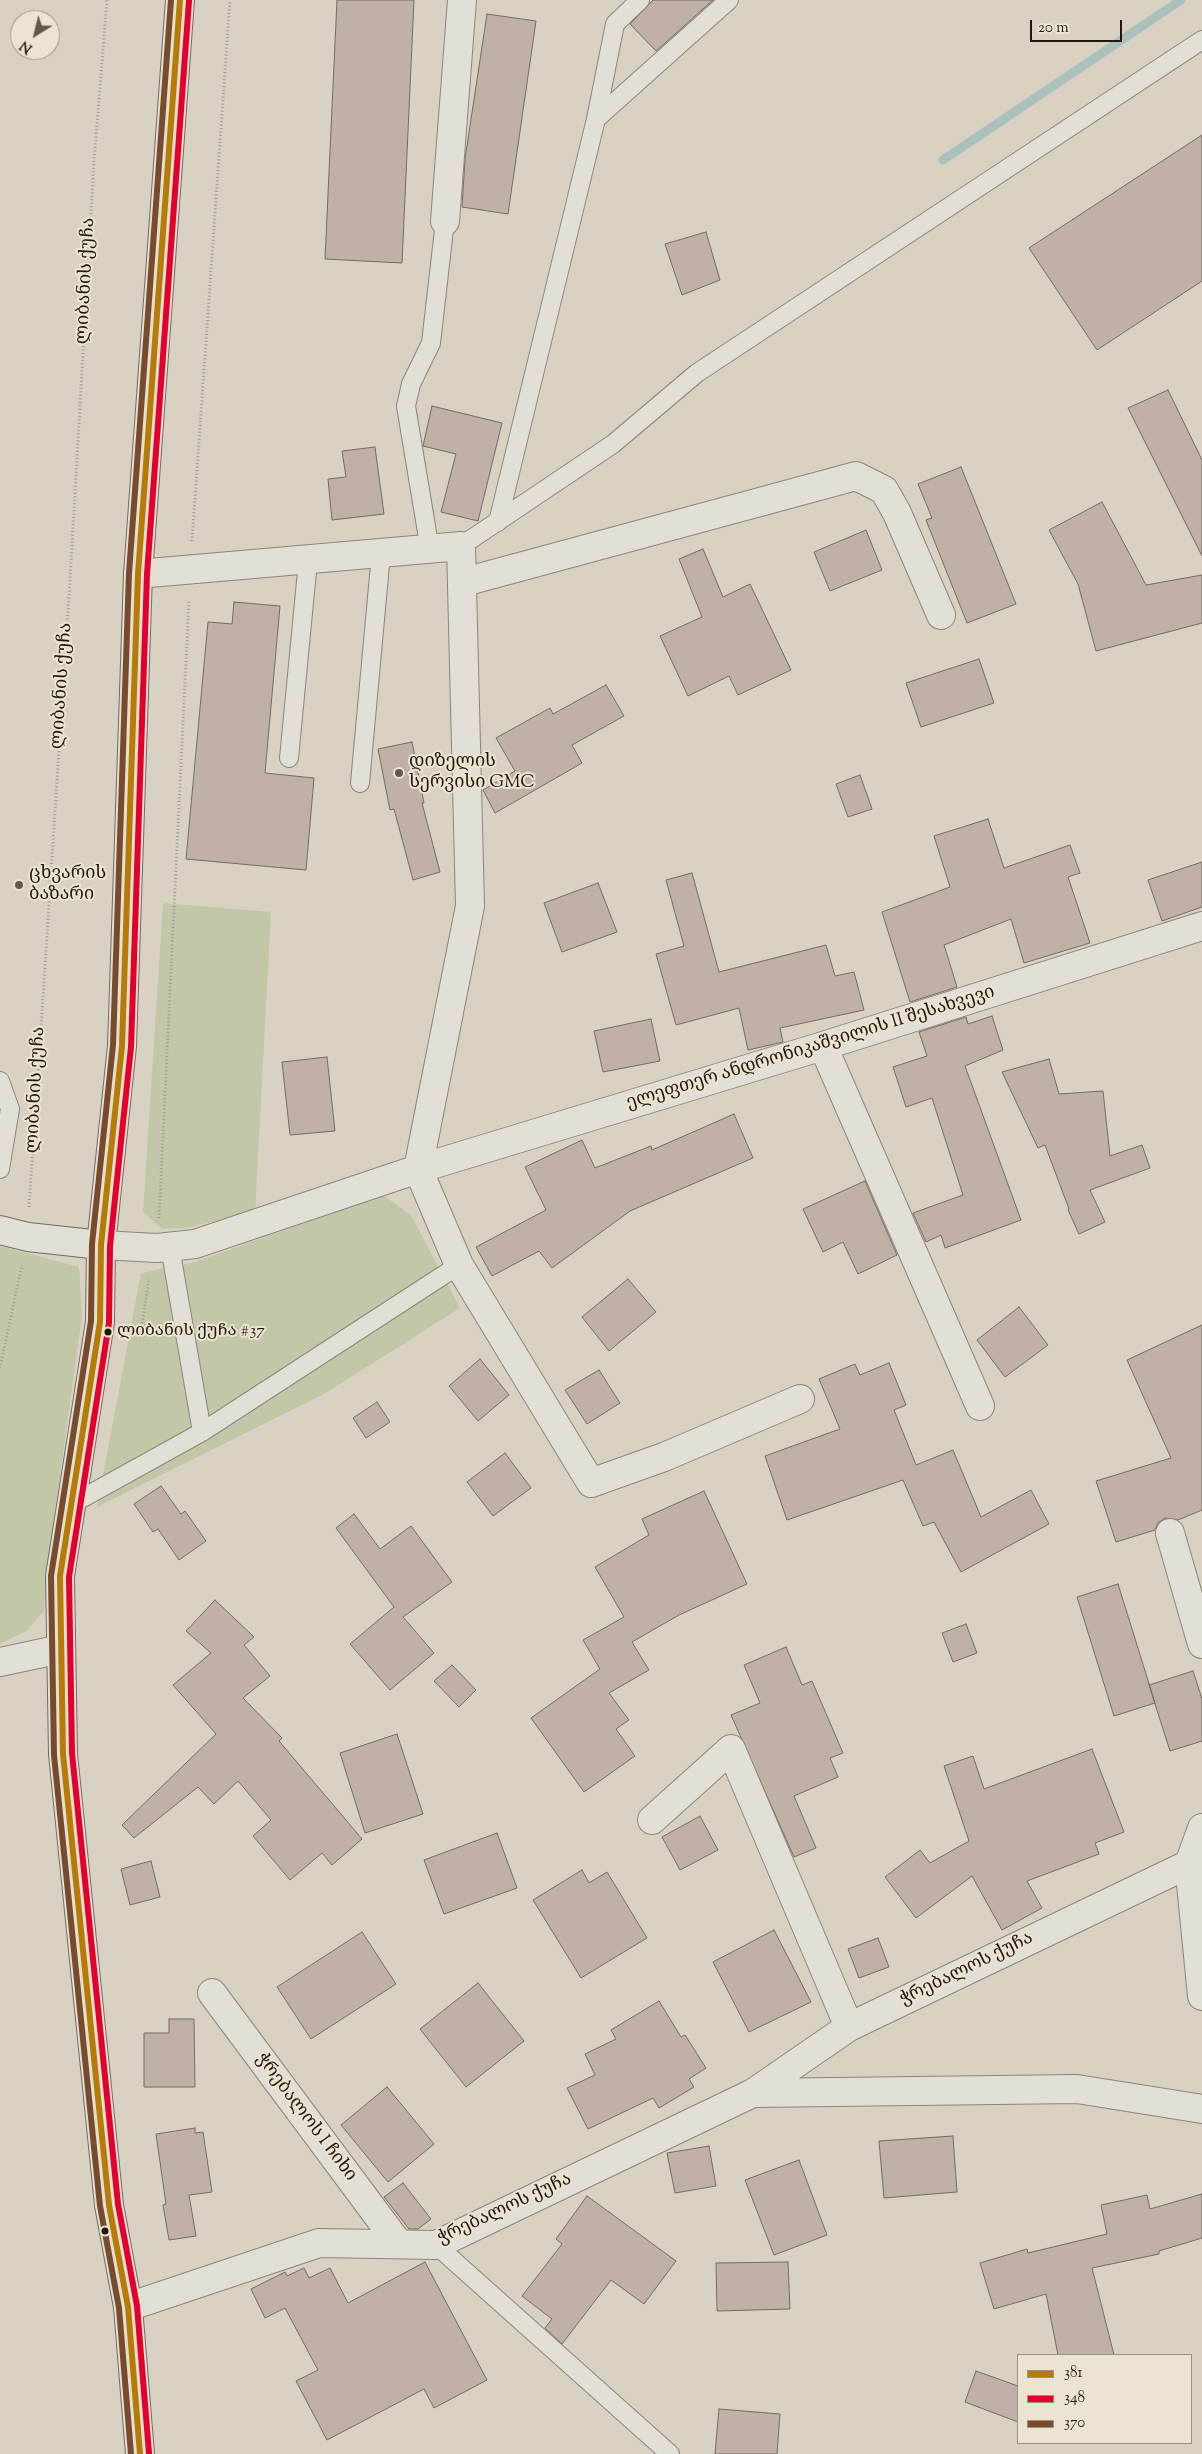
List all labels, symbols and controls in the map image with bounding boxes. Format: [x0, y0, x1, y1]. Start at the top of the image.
north arrow [10, 10, 60, 60]
scale bar [1032, 10, 1124, 42]
text: 20 m [1038, 18, 1069, 39]
text: N [16, 35, 37, 58]
street label: ლიბანის ქუჩა [73, 217, 101, 345]
street label: ლიბანის ქუჩა [48, 622, 78, 750]
place label: დიზელის სერვისი GMC [409, 752, 535, 794]
marker: დიზელის სერვისი GMC [393, 767, 405, 779]
place label: ცხვარის ბაზარი [29, 864, 106, 906]
marker: ცხვარის ბაზარი [13, 879, 25, 891]
street label: ელეფთერ ანდრონიკაშვილის II შესახვევი [624, 983, 998, 1115]
street label: ლიბანის ქუჩა [23, 1026, 51, 1154]
place label: ლიბანის ქუჩა #37 [117, 1322, 265, 1342]
marker: ლიბანის ქუჩა #37 [103, 1327, 113, 1337]
street label: ჭრებალოს ქუჩა [897, 1928, 1037, 2012]
street label: ჭრებალოს I ჩიხი [250, 2050, 360, 2186]
street label: ჭრებალოს ქუჩა [435, 2169, 575, 2251]
unlabelled marker [100, 2226, 110, 2236]
legend [1017, 2354, 1192, 2444]
text: 381 [1064, 2363, 1083, 2384]
text: 348 [1064, 2388, 1085, 2409]
text: 370 [1064, 2413, 1085, 2434]

